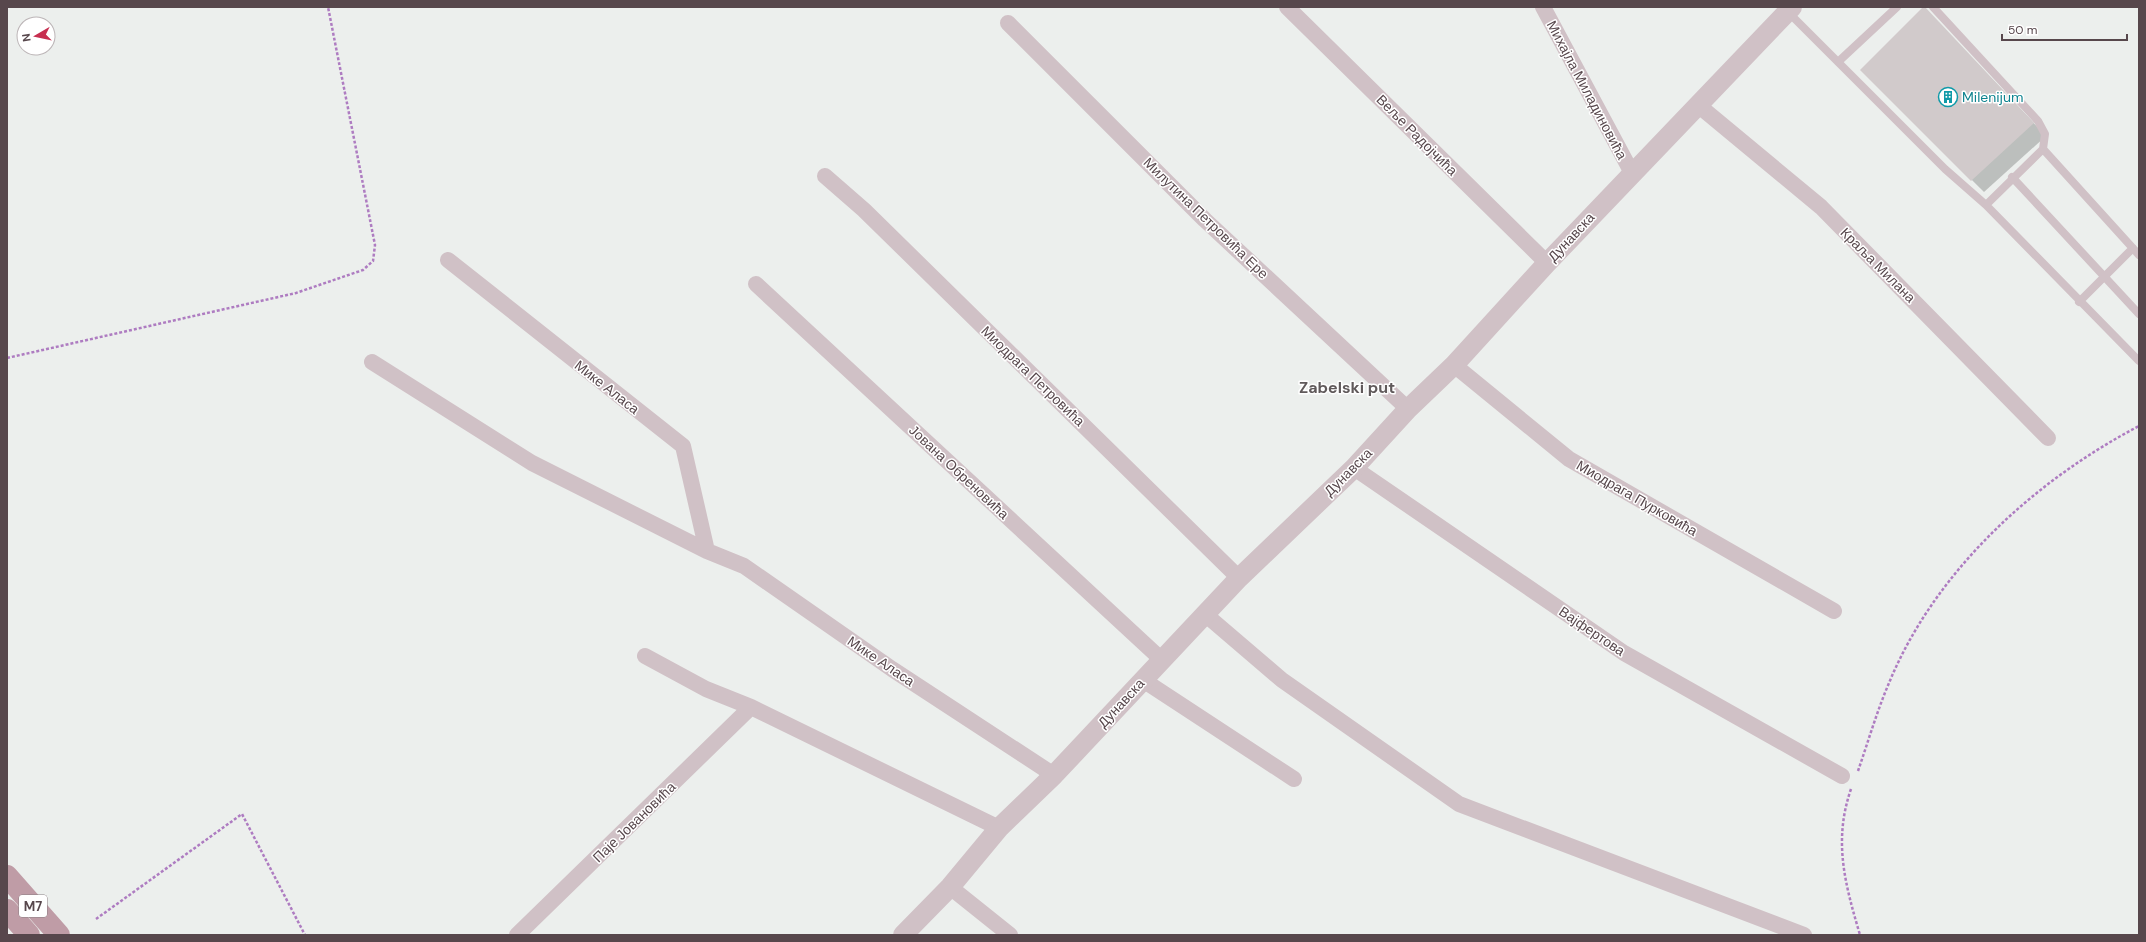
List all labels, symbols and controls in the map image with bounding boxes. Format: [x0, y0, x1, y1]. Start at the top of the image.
north arrow [16, 16, 56, 56]
scale bar [2002, 16, 2127, 42]
street label: Михајла Миладиновића [1543, 17, 1631, 163]
text: 50 m [2008, 22, 2037, 38]
text: N [19, 33, 34, 43]
building icon: Milenijum [1937, 86, 1959, 108]
place label: Milenijum [1962, 88, 2024, 106]
street label: Веље Радојчића [1373, 91, 1462, 180]
street label: Милутина Петровића Ере [1140, 154, 1272, 283]
street label: Дунавска [1544, 208, 1598, 265]
street label: Краља Милана [1837, 224, 1919, 306]
street label: Миодрага Петровића [977, 322, 1089, 430]
street label: Мике Аласа [571, 356, 643, 418]
district label: Zabelski put [1299, 377, 1395, 398]
street label: Јована Обреновића [905, 421, 1013, 523]
street label: Дунавска [1320, 444, 1376, 500]
street label: Миодрага Пурковића [1573, 456, 1701, 540]
street label: Вајфертова [1555, 602, 1629, 660]
street label: Мике Аласа [844, 632, 918, 690]
street label: Дунавска [1094, 674, 1148, 731]
street label: Паје Јовановића [589, 778, 679, 866]
road number: M7 [19, 895, 47, 917]

